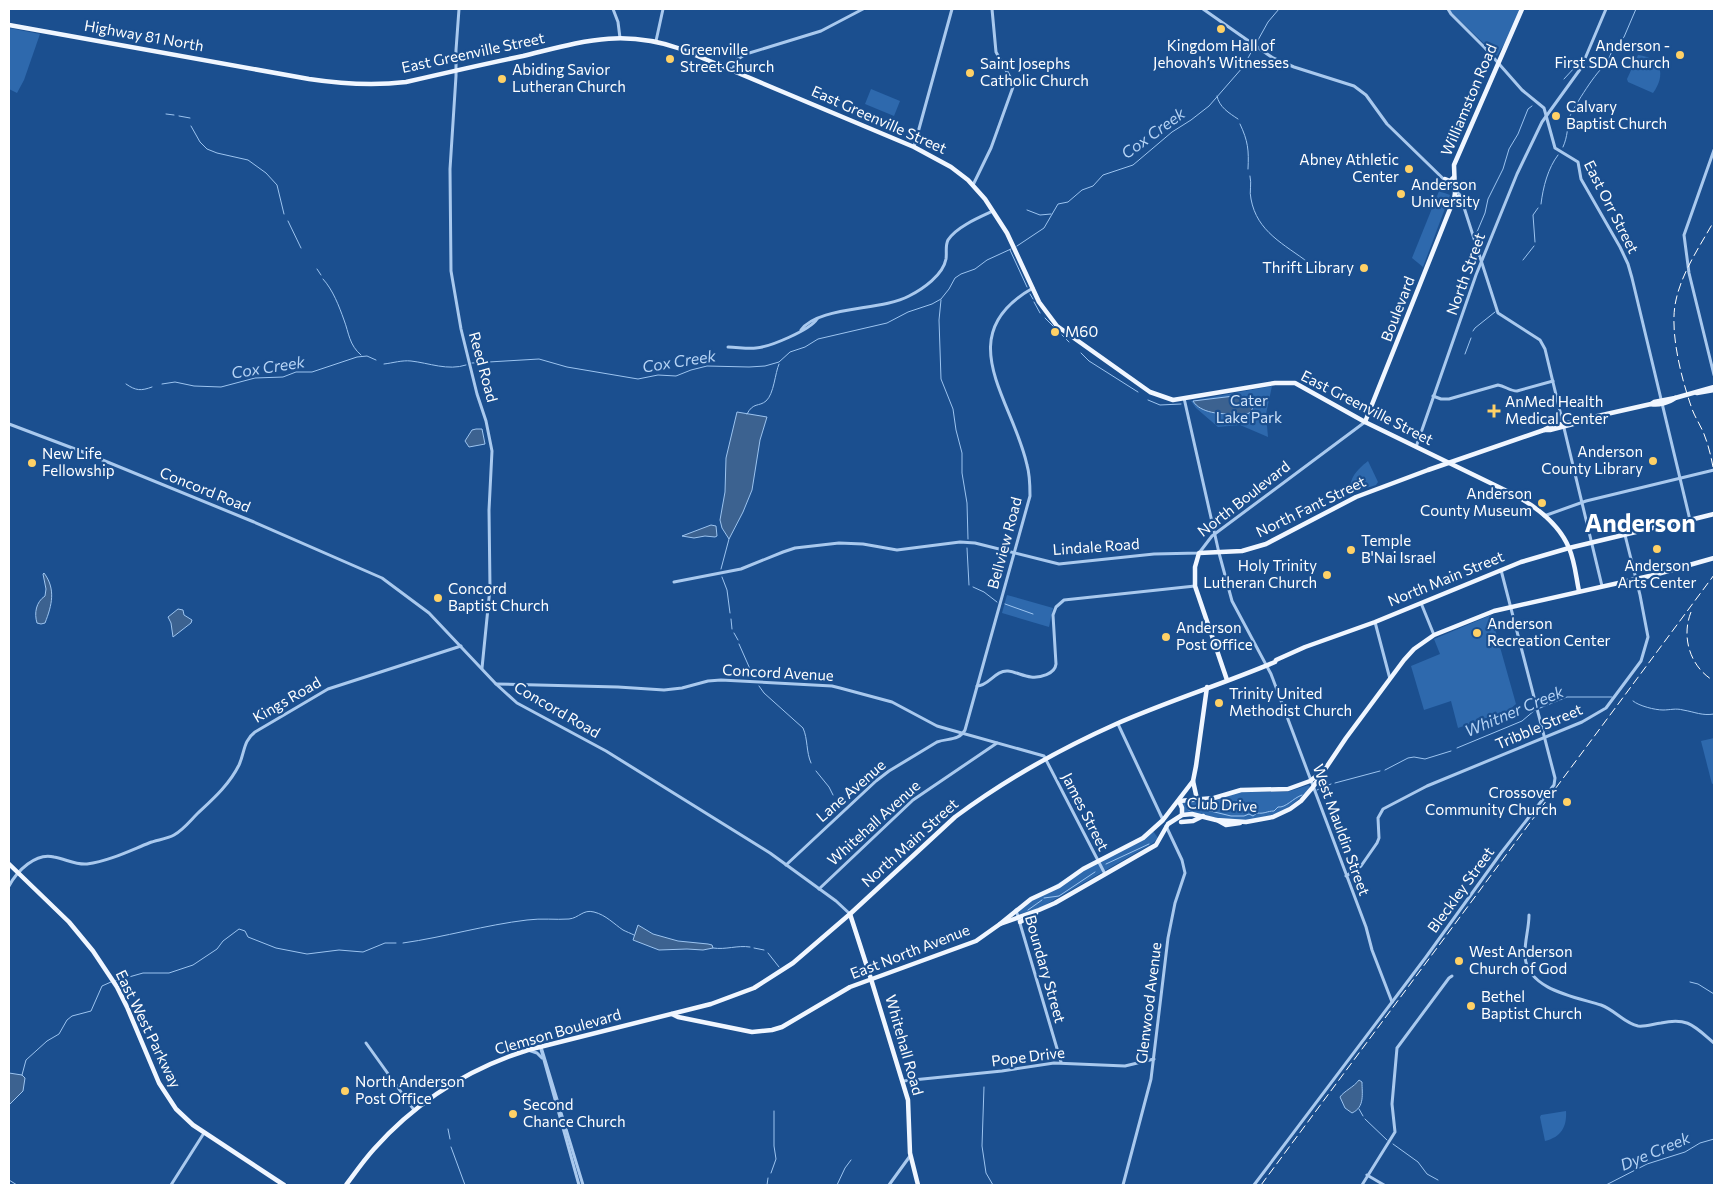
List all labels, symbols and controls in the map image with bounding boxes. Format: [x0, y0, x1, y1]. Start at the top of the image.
street label: Highway 81 North [83, 16, 205, 54]
marker: Kingdom Hall of Jehovah’s Witnesses [1215, 23, 1227, 35]
street label: East Greenville Street [400, 28, 546, 76]
place label: Kingdom Hall of Jehovah’s Witnesses [1153, 36, 1289, 71]
place label: Anderson - First SDA Church [1554, 36, 1670, 71]
place label: Greenville Street Church [680, 40, 774, 75]
street label: Williamston Road [1436, 41, 1500, 158]
marker: Anderson - First SDA Church [1674, 49, 1686, 61]
marker: Greenville Street Church [664, 53, 676, 65]
place label: Saint Josephs Catholic Church [980, 54, 1089, 89]
place label: Abiding Savior Lutheran Church [512, 60, 626, 95]
marker: Saint Josephs Catholic Church [964, 67, 976, 79]
marker: Abiding Savior Lutheran Church [496, 73, 508, 85]
street label: East Greenville Street [809, 81, 950, 157]
place label: Calvary Baptist Church [1566, 97, 1667, 132]
water label: Cox Creek [1117, 103, 1189, 162]
marker: Calvary Baptist Church [1550, 110, 1562, 122]
place label: Abney Athletic Center [1299, 150, 1399, 185]
street label: East Orr Street [1581, 157, 1643, 256]
marker: Abney Athletic Center [1403, 163, 1415, 175]
place label: Anderson University [1411, 175, 1480, 210]
marker: Anderson University [1395, 188, 1407, 200]
street label: North Street [1442, 230, 1488, 317]
place label: Thrift Library [1262, 258, 1354, 276]
marker: Thrift Library [1358, 262, 1370, 274]
street label: Boulevard [1376, 274, 1418, 344]
place label: M60 [1065, 322, 1098, 340]
marker: M60 [1049, 326, 1061, 338]
street label: Reed Road [466, 330, 502, 404]
water label: Cox Creek [641, 345, 717, 376]
water label: Cox Creek [230, 351, 306, 382]
street label: East Greenville Street [1298, 366, 1437, 448]
park label: Cater Lake Park [1216, 391, 1282, 426]
place label: AnMed Health Medical Center [1505, 392, 1608, 427]
marker: AnMed Health Medical Center [1487, 404, 1501, 418]
place label: Anderson County Library [1541, 442, 1643, 477]
place label: New Life Fellowship [42, 444, 115, 479]
marker: Anderson County Library [1647, 455, 1659, 467]
marker: New Life Fellowship [26, 457, 38, 469]
street label: North Boulevard [1194, 457, 1293, 540]
street label: Concord Road [157, 463, 253, 515]
street label: North Fant Street [1253, 472, 1368, 541]
place label: Anderson County Museum [1420, 484, 1532, 519]
street label: Bellview Road [983, 495, 1025, 591]
marker: Anderson County Museum [1536, 497, 1548, 509]
district label: Anderson [1584, 507, 1696, 537]
place label: Temple B'Nai Israel [1361, 531, 1436, 566]
street label: Lindale Road [1052, 534, 1140, 558]
marker: Anderson Arts Center [1651, 543, 1663, 555]
marker: Temple B'Nai Israel [1345, 544, 1357, 556]
street label: North Main Street [1385, 547, 1506, 610]
place label: Holy Trinity Lutheran Church [1203, 556, 1317, 591]
place label: Anderson Arts Center [1618, 556, 1696, 591]
marker: Holy Trinity Lutheran Church [1321, 569, 1333, 581]
place label: Concord Baptist Church [448, 579, 549, 614]
marker: Concord Baptist Church [432, 592, 444, 604]
place label: Anderson Recreation Center [1487, 614, 1611, 649]
place label: Anderson Post Office [1176, 618, 1253, 653]
marker: Anderson Recreation Center [1471, 627, 1483, 639]
marker: Anderson Post Office [1160, 631, 1172, 643]
street label: Concord Avenue [722, 660, 834, 684]
street label: Kings Road [249, 672, 324, 726]
street label: Concord Road [511, 677, 604, 741]
water label: Whitner Creek [1461, 681, 1567, 740]
place label: Trinity United Methodist Church [1229, 684, 1352, 719]
marker: Trinity United Methodist Church [1213, 697, 1225, 709]
street label: Tribble Street [1492, 700, 1585, 753]
street label: Lane Avenue [812, 755, 889, 825]
street label: West Mauldin Street [1310, 761, 1374, 898]
street label: James Street [1059, 769, 1113, 854]
street label: Whitehall Avenue [823, 776, 923, 869]
place label: Crossover Community Church [1425, 783, 1557, 818]
street label: Club Drive [1186, 793, 1258, 815]
street label: North Main Street [857, 794, 961, 890]
marker: Crossover Community Church [1561, 796, 1573, 808]
street label: Bleckley Street [1423, 843, 1497, 936]
street label: Boundary Street [1022, 913, 1070, 1025]
street label: East North Avenue [847, 920, 972, 982]
street label: Glenwood Avenue [1132, 941, 1164, 1065]
place label: West Anderson Church of God [1469, 942, 1573, 977]
marker: West Anderson Church of God [1453, 955, 1465, 967]
street label: East West Parkway [112, 967, 185, 1091]
place label: Bethel Baptist Church [1481, 987, 1582, 1022]
street label: Whitehall Road [882, 992, 928, 1097]
marker: Bethel Baptist Church [1465, 1000, 1477, 1012]
street label: Clemson Boulevard [492, 1004, 623, 1058]
street label: Pope Drive [990, 1043, 1066, 1069]
place label: North Anderson Post Office [355, 1072, 465, 1107]
marker: North Anderson Post Office [339, 1085, 351, 1097]
place label: Second Chance Church [523, 1095, 626, 1130]
marker: Second Chance Church [507, 1108, 519, 1120]
water label: Dye Creek [1617, 1127, 1693, 1174]

